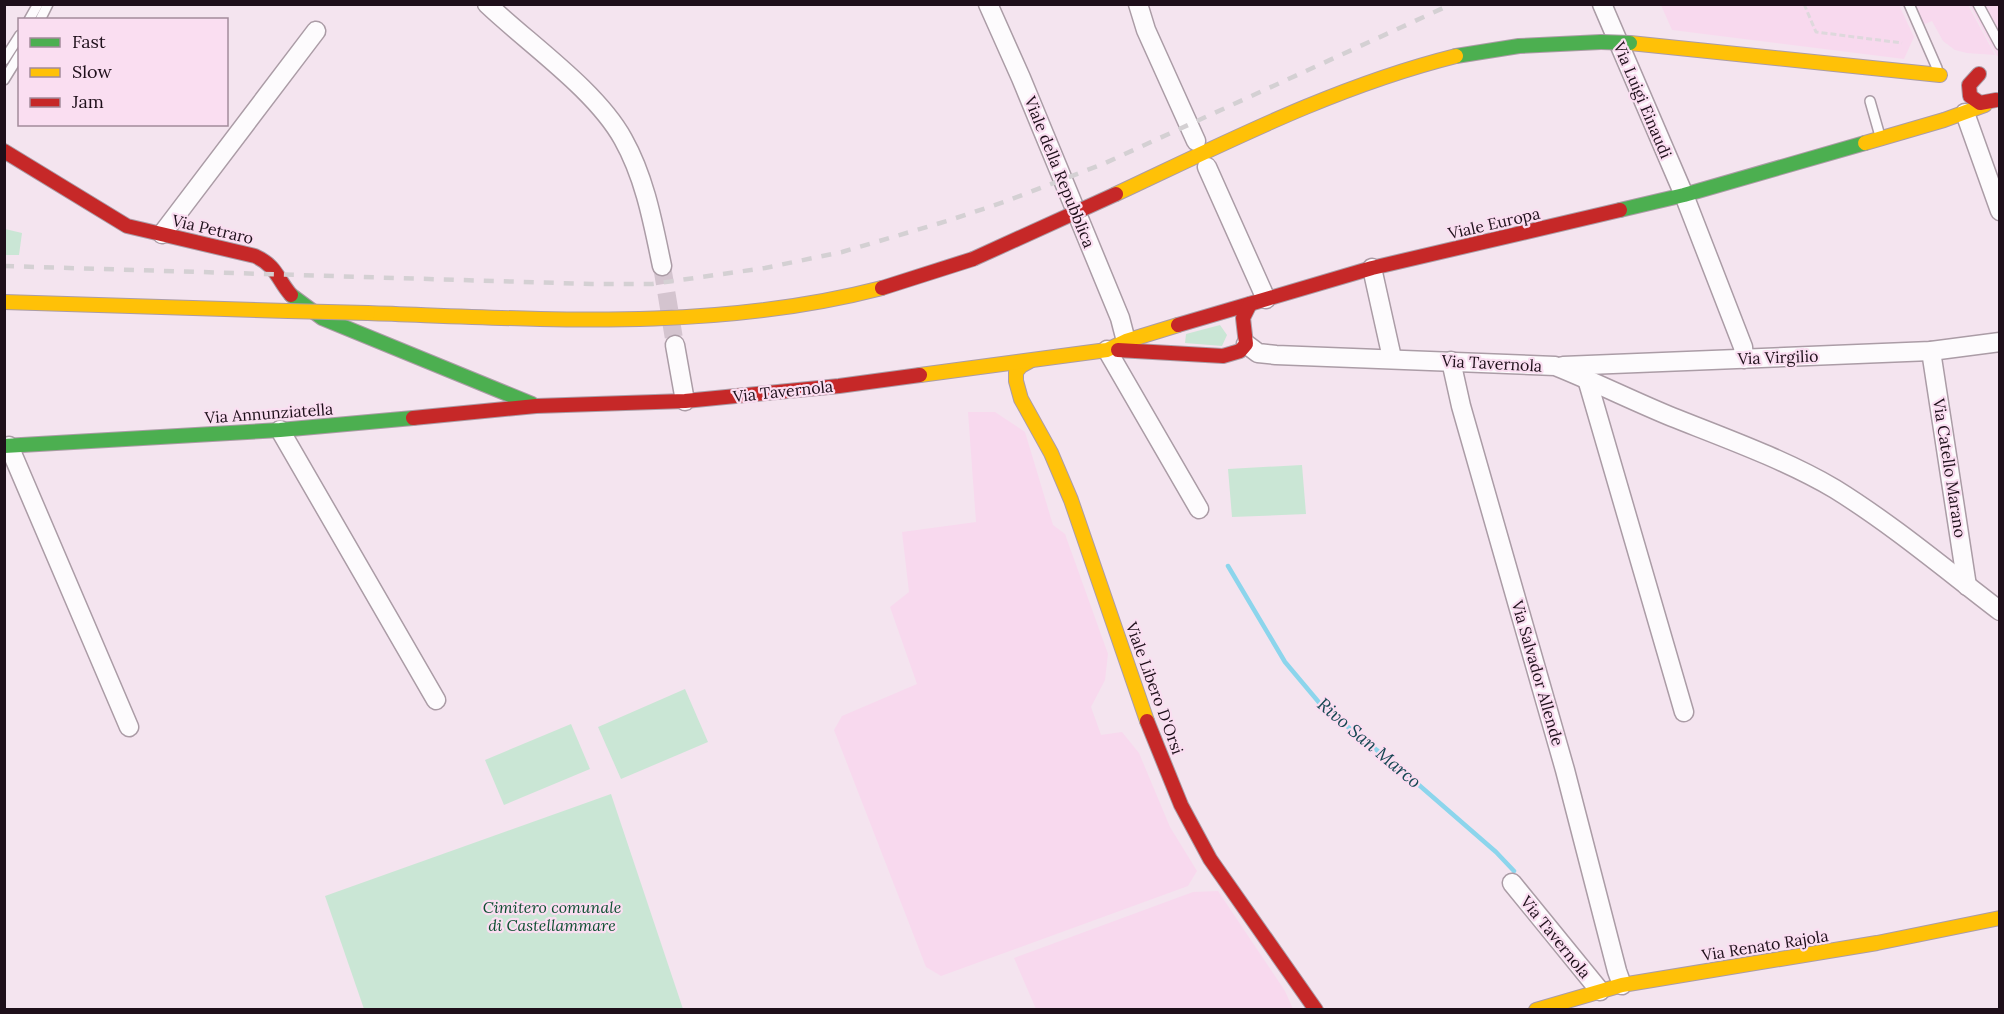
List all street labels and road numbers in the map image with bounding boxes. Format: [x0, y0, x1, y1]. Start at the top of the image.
street label: Via Luigi Einaudi [1609, 38, 1676, 161]
street label: Viale della Repubblica [1020, 92, 1100, 251]
street label: Viale Europa [1445, 203, 1542, 243]
street label: Via Petraro [169, 210, 256, 248]
street label: Via Virgilio [1736, 346, 1819, 368]
street label: Via Tavernola [1440, 350, 1543, 376]
street label: Via Tavernola [731, 376, 834, 406]
street label: Via Catello Marano [1929, 396, 1971, 539]
street label: Via Annunziatella [203, 399, 334, 428]
street label: Via Salvador Allende [1507, 597, 1568, 748]
street label: Viale Libero D'Orsi [1121, 618, 1188, 757]
street label: Via Tavernola [1516, 891, 1595, 982]
street label: Via Renato Rajola [1699, 925, 1830, 965]

